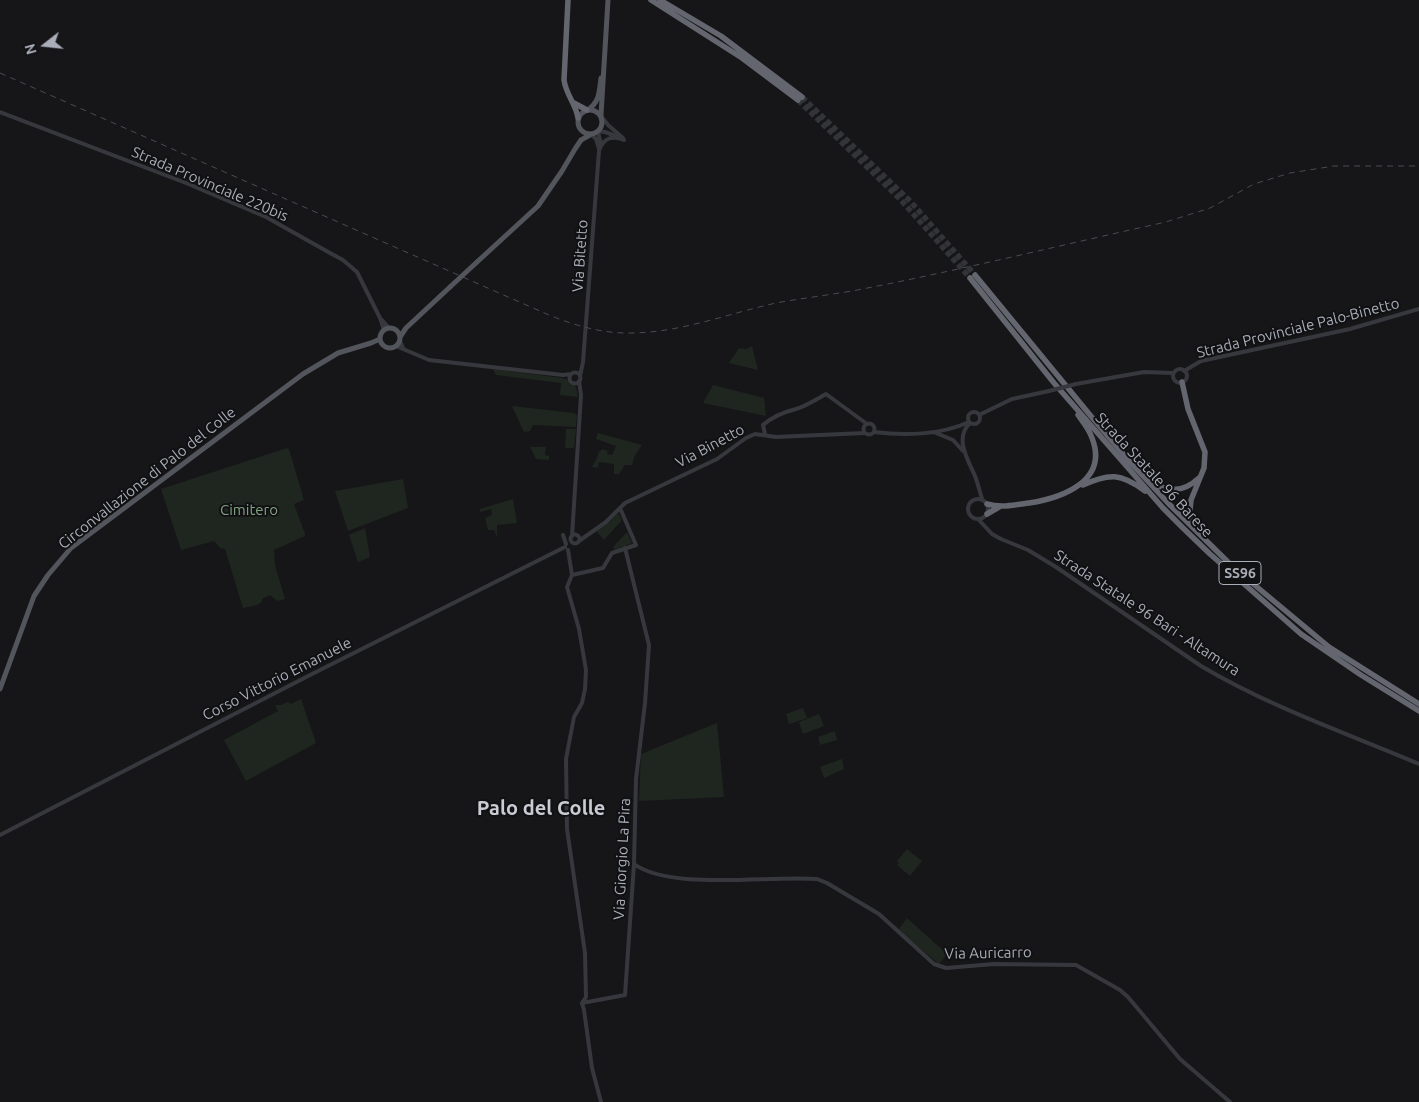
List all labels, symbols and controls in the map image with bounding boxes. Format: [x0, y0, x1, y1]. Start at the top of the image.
north arrow [20, 20, 70, 70]
text: N [21, 42, 40, 56]
street label: Strada Provinciale 220bis [129, 143, 291, 225]
street label: Via Bitetto [568, 219, 592, 293]
street label: Strada Provinciale Palo-Binetto [1195, 294, 1401, 362]
street label: Circonvallazione di Palo del Colle [55, 403, 239, 553]
street label: Strada Statale 96 Barese [1091, 409, 1217, 541]
street label: Via Binetto [673, 420, 747, 472]
park label: Cimitero [220, 501, 278, 519]
street label: Strada Statale 96 Bari - Altamura [1051, 546, 1243, 680]
road number: SS96 [1219, 562, 1261, 584]
street label: Corso Vittorio Emanuele [200, 634, 354, 724]
district label: Palo del Colle [477, 796, 605, 820]
street label: Via Giorgio La Pira [610, 798, 634, 920]
street label: Via Auricarro [944, 943, 1032, 963]

